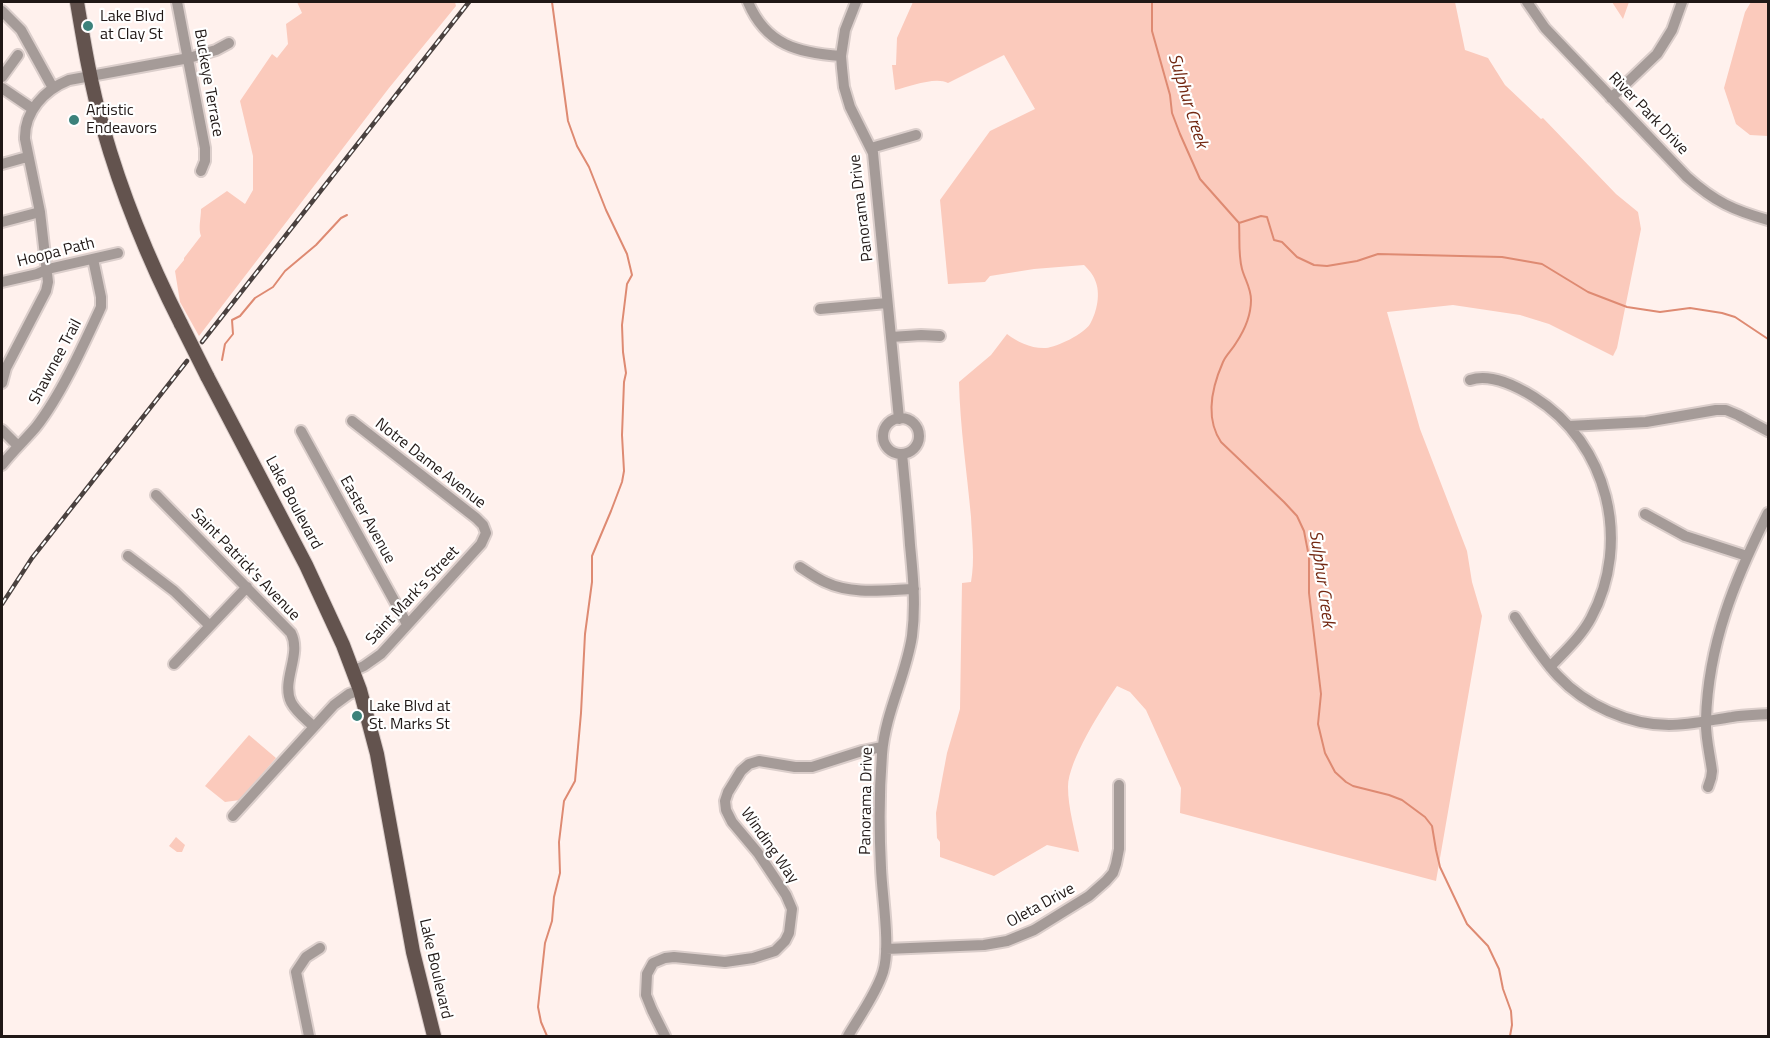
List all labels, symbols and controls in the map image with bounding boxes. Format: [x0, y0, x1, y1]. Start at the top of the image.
place label: Lake Blvd at Clay St [100, 7, 164, 45]
marker: Lake Blvd at Clay St [81, 19, 95, 33]
street label: Buckeye Terrace [189, 28, 227, 138]
water label: Sulphur Creek [1162, 51, 1212, 151]
street label: River Park Drive [1604, 69, 1692, 159]
place label: Artistic Endeavors [86, 101, 157, 139]
marker: Artistic Endeavors [67, 113, 81, 127]
street label: Panorama Drive [846, 153, 878, 263]
street label: Hoopa Path [15, 234, 97, 272]
street label: Shawnee Trail [26, 316, 86, 408]
street label: Notre Dame Avenue [371, 415, 489, 513]
street label: Lake Boulevard [260, 453, 326, 553]
street label: Easter Avenue [335, 473, 399, 567]
street label: Saint Patrick's Avenue [186, 505, 304, 625]
water label: Sulphur Creek [1304, 529, 1338, 629]
street label: Saint Mark's Street [362, 543, 464, 649]
place label: Lake Blvd at St. Marks St [369, 697, 450, 735]
marker: Lake Blvd at St. Marks St [350, 709, 364, 723]
street label: Panorama Drive [856, 747, 878, 855]
street label: Winding Way [736, 804, 802, 888]
street label: Oleta Drive [1004, 880, 1078, 932]
street label: Lake Boulevard [414, 917, 456, 1021]

